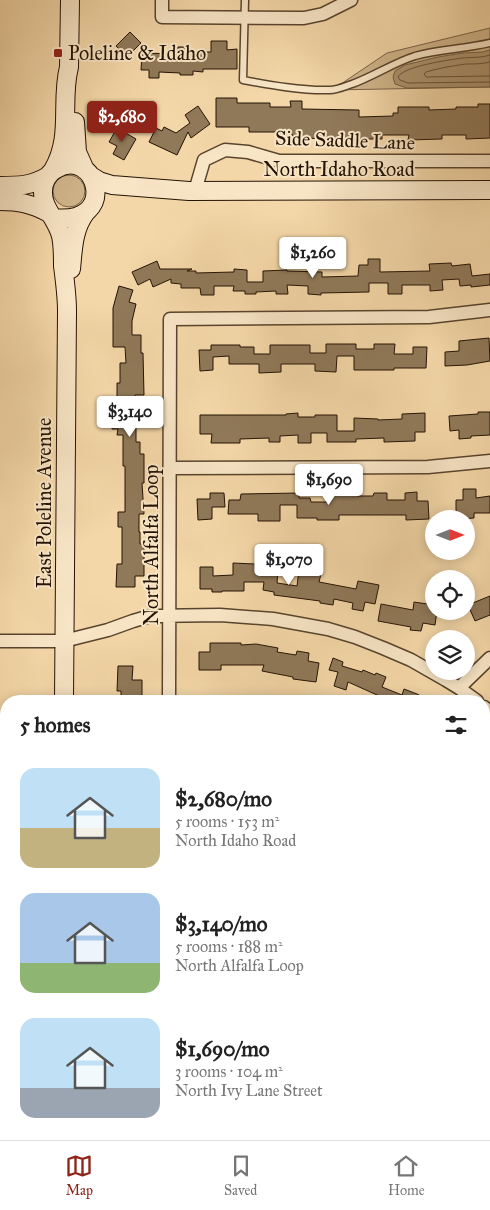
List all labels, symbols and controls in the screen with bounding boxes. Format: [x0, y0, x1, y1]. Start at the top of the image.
place label: Poleline & Idaho [68, 41, 206, 65]
marker: Poleline & Idaho [52, 47, 64, 59]
pin: $2,680 [81, 100, 163, 143]
text: $2,680 [98, 107, 146, 126]
street label: Side Saddle Lane [275, 126, 415, 154]
street label: North Idaho Road [263, 157, 415, 181]
pin: $1,260 [272, 236, 354, 279]
text: $1,260 [290, 243, 336, 262]
pin: $3,140 [89, 396, 171, 438]
text: $3,140 [108, 402, 152, 421]
street label: East Poleline Avenue [32, 418, 56, 588]
street label: North Alfalfa Loop [139, 464, 163, 626]
pin: $1,690 [288, 464, 370, 506]
text: $1,690 [306, 470, 352, 489]
north arrow [425, 510, 475, 560]
map controls [425, 510, 475, 680]
pin: $1,070 [248, 544, 330, 586]
text: $1,070 [265, 550, 313, 569]
button: locate [425, 570, 475, 620]
button: layers [425, 630, 475, 680]
icon: filters [442, 711, 470, 739]
text: 5 homes [20, 712, 91, 738]
text: $2,680/mo [175, 786, 272, 812]
icon: home [60, 788, 120, 848]
text: 5 rooms · 153 m² [175, 812, 279, 831]
text: North Idaho Road [175, 831, 296, 850]
text: $3,140/mo [175, 911, 268, 937]
icon: home [60, 913, 120, 973]
text: 5 rooms · 188 m² [175, 937, 283, 956]
text: North Alfalfa Loop [175, 956, 304, 975]
text: $1,690/mo [175, 1036, 270, 1062]
icon: home [60, 1038, 120, 1098]
text: 3 rooms · 104 m² [175, 1062, 283, 1081]
text: North Ivy Lane Street [175, 1081, 323, 1100]
tab: Map [65, 1152, 93, 1199]
tab: Saved [224, 1152, 257, 1199]
tab: Home [388, 1152, 425, 1199]

